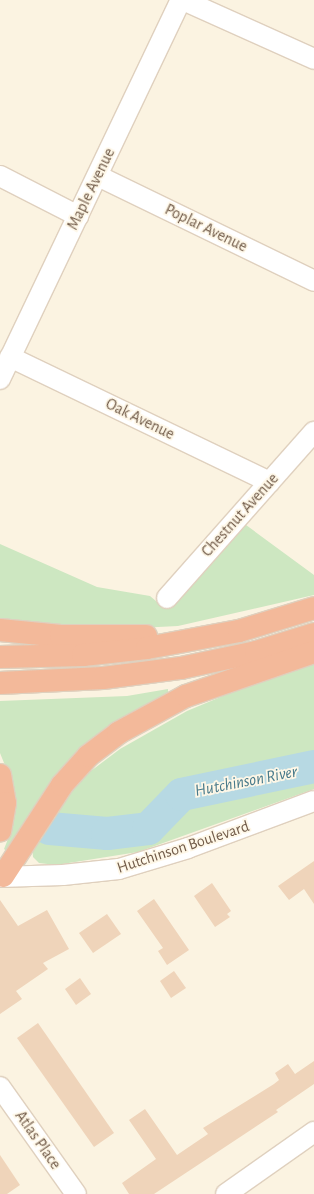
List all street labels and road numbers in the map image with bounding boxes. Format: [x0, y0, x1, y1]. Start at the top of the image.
street label: Maple Avenue [63, 145, 119, 233]
street label: Poplar Avenue [162, 200, 250, 256]
street label: Oak Avenue [102, 394, 178, 444]
street label: Chestnut Avenue [197, 469, 283, 561]
street label: Hutchinson Boulevard [114, 817, 252, 877]
street label: Atlas Place [11, 1107, 65, 1173]

